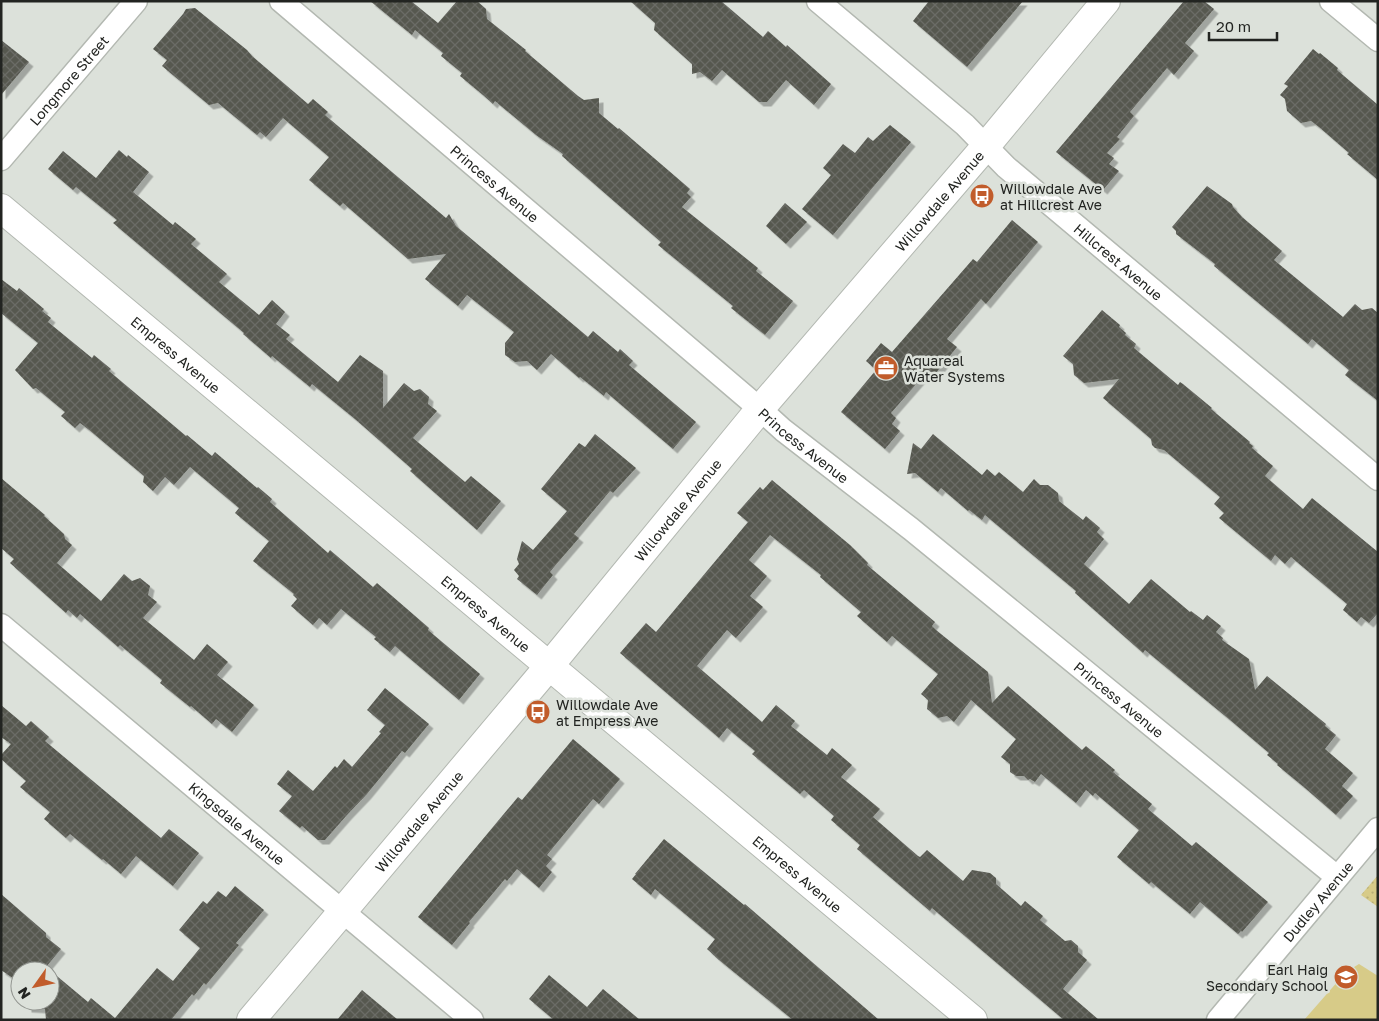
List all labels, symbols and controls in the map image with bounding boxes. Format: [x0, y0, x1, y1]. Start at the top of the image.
scale bar [1209, 10, 1276, 42]
text: 20 m [1216, 17, 1251, 35]
street label: Longmore Street [25, 32, 112, 128]
street label: Princess Avenue [447, 141, 543, 226]
street label: Willowdale Avenue [891, 147, 987, 255]
place label: Willowdale Ave at Hillcrest Ave [1000, 180, 1102, 213]
bus stop icon: Willowdale Ave at Hillcrest Ave [969, 183, 995, 209]
street label: Hillcrest Avenue [1071, 219, 1166, 303]
street label: Empress Avenue [128, 312, 224, 396]
place label: Aquareal Water Systems [904, 352, 1005, 385]
office icon: Aquareal Water Systems [873, 355, 899, 381]
street label: Princess Avenue [755, 404, 852, 486]
street label: Willowdale Avenue [630, 455, 724, 564]
street label: Empress Avenue [438, 571, 534, 655]
street label: Princess Avenue [1071, 658, 1167, 741]
place label: Willowdale Ave at Empress Ave [556, 696, 658, 729]
bus stop icon: Willowdale Ave at Empress Ave [525, 699, 551, 725]
street label: Willowdale Avenue [371, 767, 466, 875]
street label: Kingsdale Avenue [186, 778, 288, 868]
street label: Empress Avenue [750, 831, 846, 916]
street label: Dudley Avenue [1279, 857, 1356, 945]
north arrow [10, 961, 60, 1011]
place label: Earl Haig Secondary School [1206, 961, 1328, 994]
school or university icon: Earl Haig Secondary School [1333, 964, 1359, 990]
text: N [14, 984, 34, 1002]

